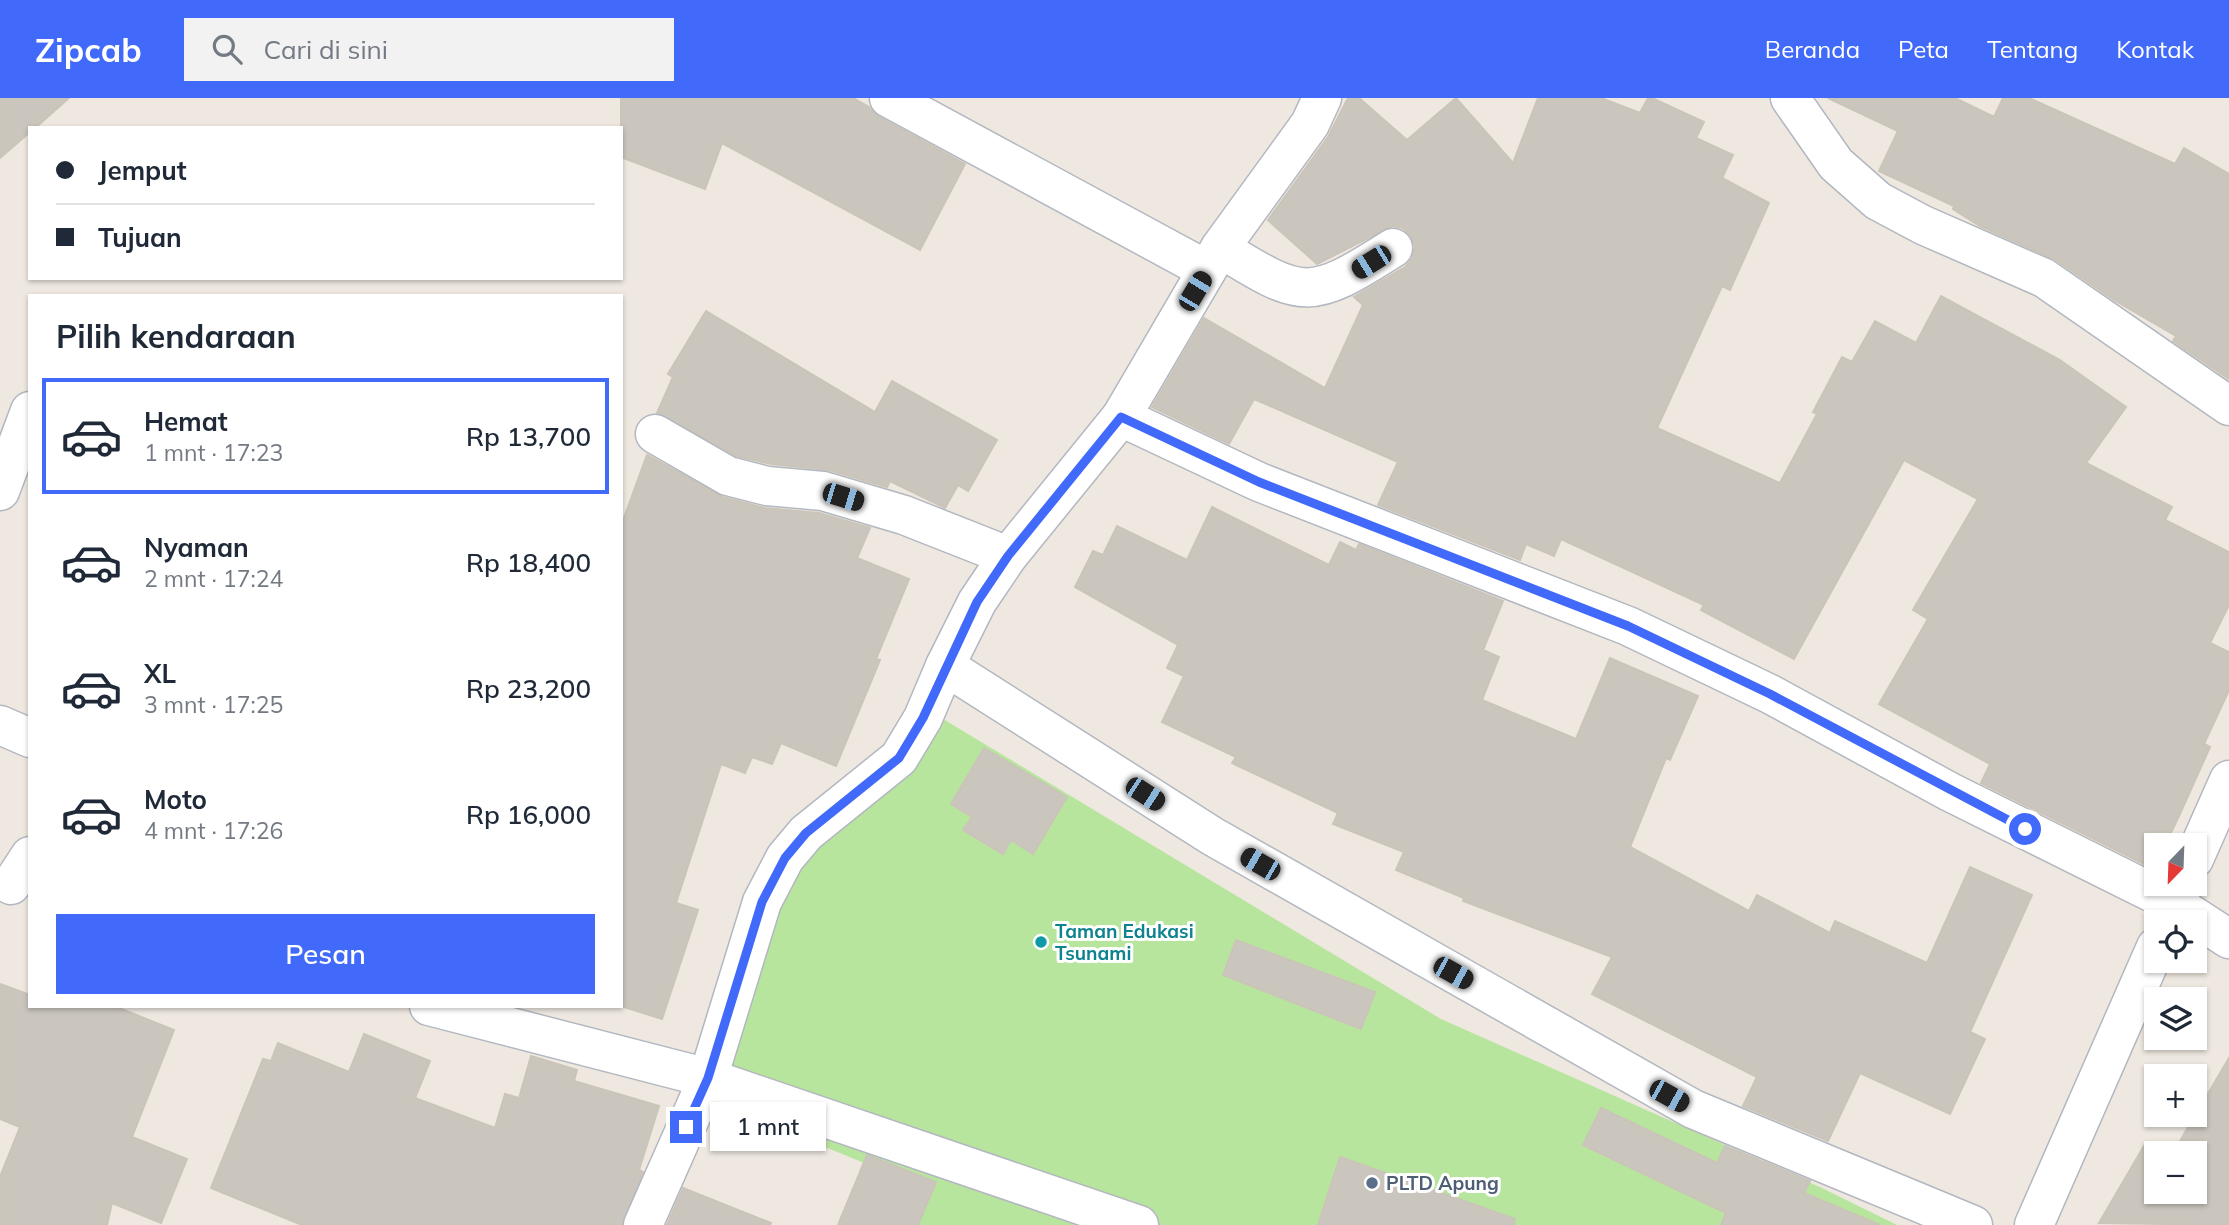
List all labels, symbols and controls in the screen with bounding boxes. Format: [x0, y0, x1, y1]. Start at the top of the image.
search box [184, 18, 674, 81]
text: Zipcab [35, 29, 142, 70]
icon: search [208, 30, 246, 68]
text: Cari di sini [264, 33, 388, 66]
text: Beranda [1765, 34, 1860, 64]
text: Peta [1898, 34, 1949, 64]
text: Tentang [1987, 34, 2078, 64]
text: Kontak [2116, 34, 2194, 64]
text: Jemput [98, 154, 187, 187]
text: Tujuan [98, 221, 182, 254]
car [1348, 242, 1395, 282]
car [1176, 268, 1215, 314]
text: Pilih kendaraan [56, 316, 296, 356]
icon: car [60, 405, 123, 468]
text: Hemat [144, 405, 228, 438]
text: Rp 13,700 [466, 420, 591, 453]
text: 1 mnt · 17:23 [144, 438, 283, 467]
car [820, 481, 867, 513]
icon: car [60, 531, 123, 594]
text: Nyaman [144, 531, 249, 564]
text: Rp 18,400 [466, 546, 591, 579]
text: 2 mnt · 17:24 [144, 564, 283, 593]
icon: car [60, 657, 123, 720]
text: XL [144, 657, 176, 690]
text: Rp 23,200 [466, 672, 591, 705]
text: 3 mnt · 17:25 [144, 690, 283, 719]
car [1122, 774, 1169, 814]
icon: car [60, 783, 123, 846]
text: Moto [144, 783, 207, 816]
text: Rp 16,000 [466, 798, 591, 831]
route start [2009, 813, 2041, 845]
text: 4 mnt · 17:26 [144, 816, 283, 845]
north arrow [2144, 833, 2207, 896]
map controls [2144, 833, 2207, 1204]
car [1237, 844, 1284, 884]
button: locate [2144, 910, 2207, 973]
button: Pesan [56, 914, 595, 994]
place label: Taman Edukasi Tsunami [1055, 919, 1194, 965]
marker: Taman Edukasi Tsunami [1033, 934, 1049, 950]
car [1430, 954, 1477, 992]
button: layers [2144, 987, 2207, 1050]
button: + [2144, 1064, 2207, 1127]
car [1646, 1077, 1693, 1115]
callout: 1 mnt [710, 1102, 826, 1152]
route end [670, 1111, 702, 1143]
text: 1 mnt [737, 1112, 799, 1141]
button: − [2144, 1141, 2207, 1204]
place label: PLTD Apung [1386, 1171, 1499, 1195]
marker: PLTD Apung [1364, 1175, 1380, 1191]

